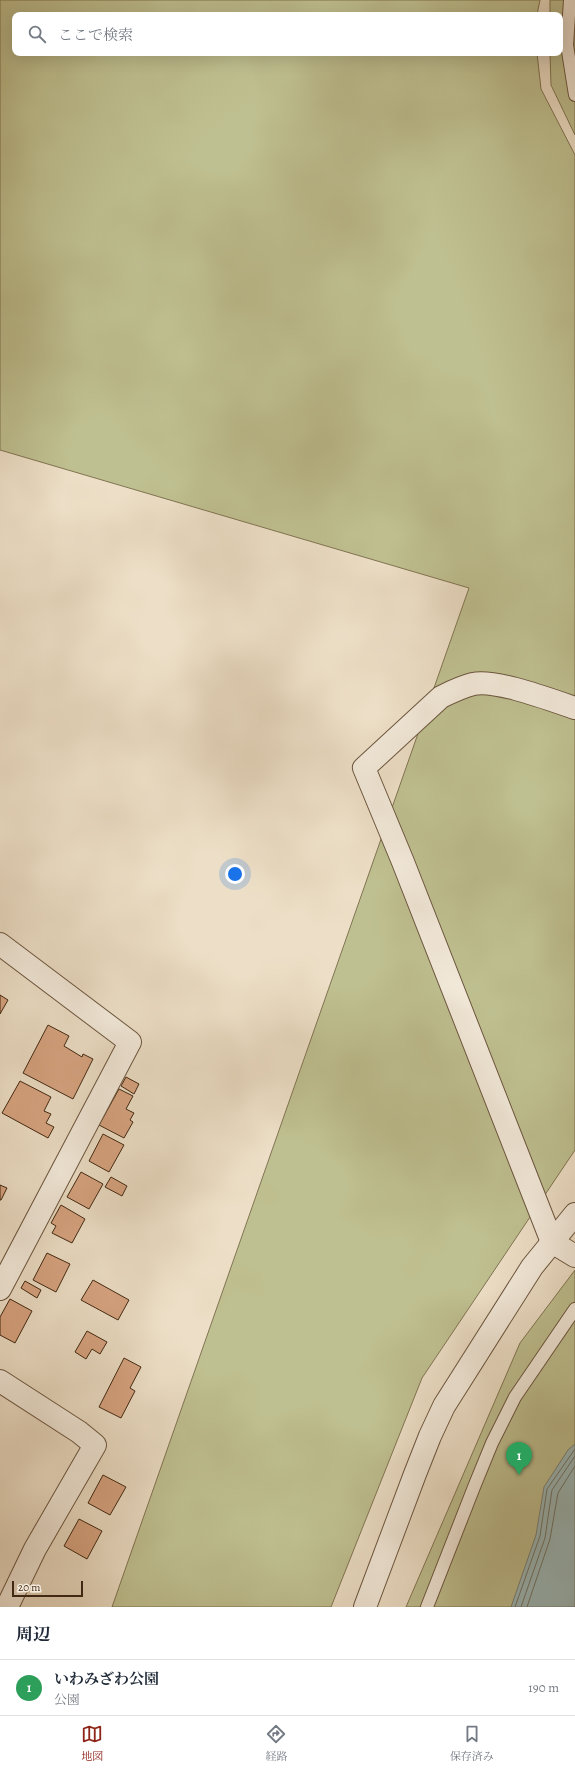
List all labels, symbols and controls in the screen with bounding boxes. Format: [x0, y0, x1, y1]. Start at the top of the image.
search box [12, 12, 563, 56]
icon: search [26, 23, 48, 45]
text: ここで検索 [58, 25, 133, 45]
your location [225, 864, 245, 884]
pin: 1 [506, 1442, 532, 1475]
scale bar [12, 1579, 83, 1598]
text: 20 m [18, 1580, 40, 1595]
text: 周辺 [16, 1623, 50, 1646]
text: いわみざわ公園 [54, 1669, 159, 1689]
text: 1 [27, 1679, 31, 1696]
text: 190 m [528, 1679, 559, 1696]
text: 公園 [54, 1691, 80, 1708]
tab: 地図 [81, 1723, 103, 1764]
tab: 経路 [265, 1723, 287, 1764]
tab: 保存済み [450, 1723, 494, 1764]

